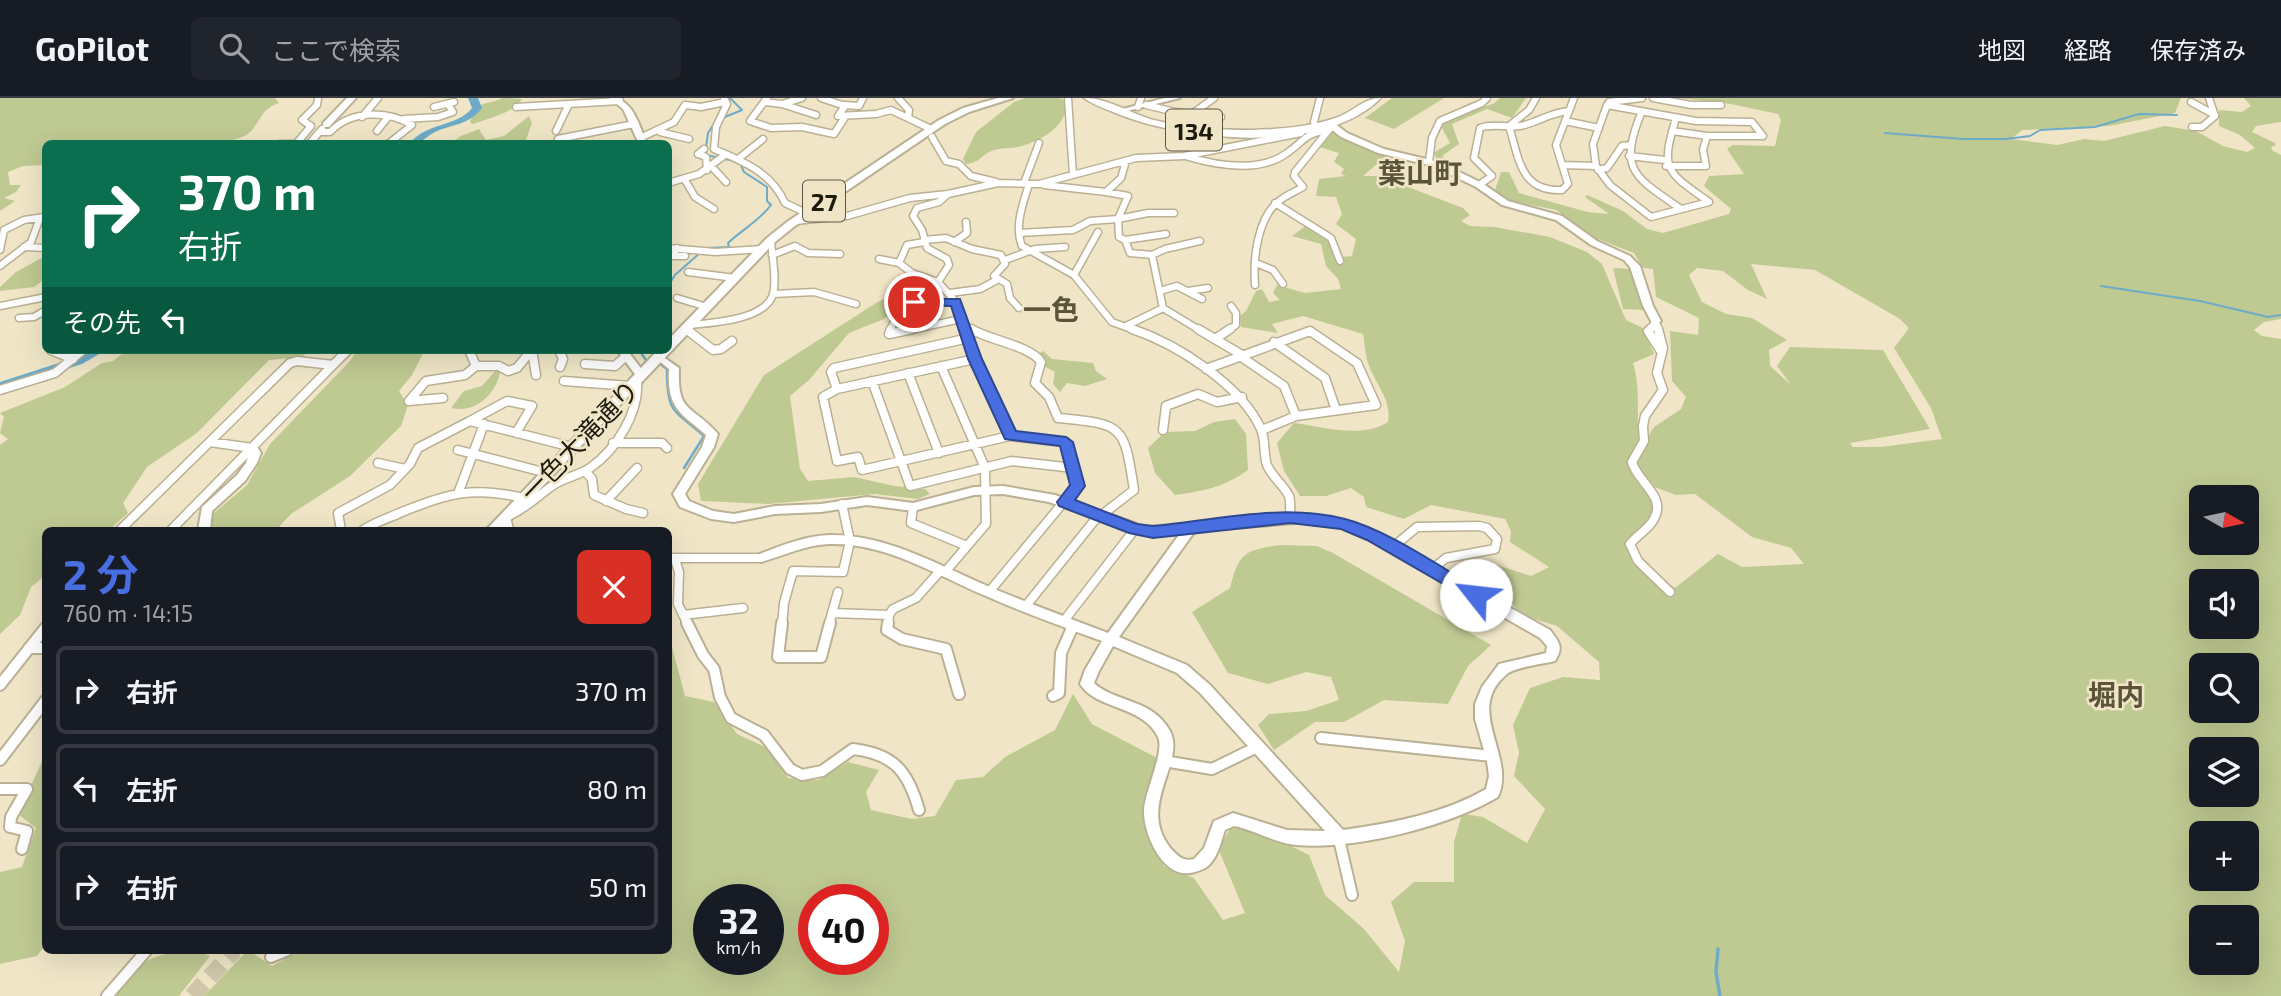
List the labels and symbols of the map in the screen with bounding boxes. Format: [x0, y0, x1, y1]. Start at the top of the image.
road number: 134 [1166, 110, 1222, 150]
district label: 葉山町 [1378, 155, 1462, 189]
road number: 27 [803, 180, 845, 222]
pin [884, 272, 944, 332]
district label: 一色 [1023, 292, 1079, 326]
street label: 一色大滝通り [514, 373, 644, 507]
north arrow [2189, 485, 2259, 555]
position arrow [1439, 558, 1513, 632]
district label: 堀内 [2088, 677, 2144, 711]
speed limit sign: 40 [798, 884, 889, 975]

